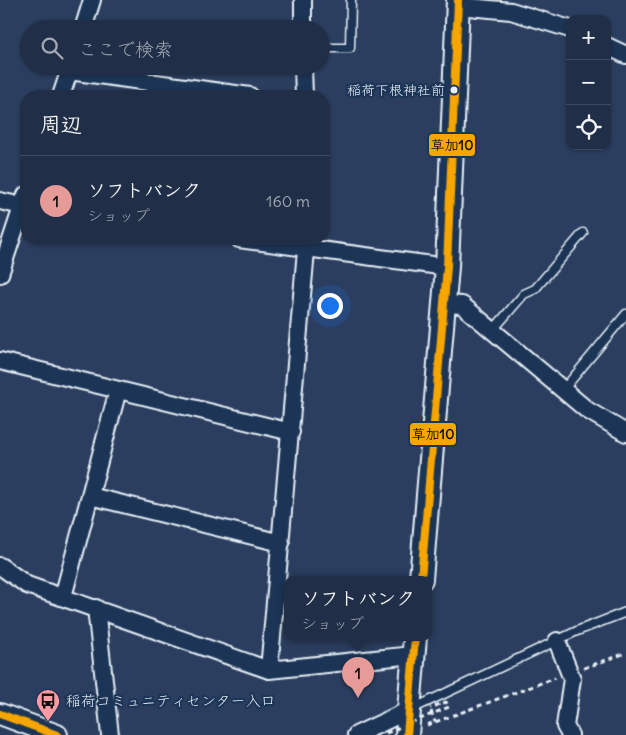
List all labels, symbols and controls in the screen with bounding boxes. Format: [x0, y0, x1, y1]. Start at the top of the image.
map controls [566, 15, 611, 150]
button: + [566, 15, 611, 60]
search box [20, 20, 330, 75]
icon: search [38, 34, 66, 62]
text: ここで検索 [78, 37, 173, 61]
button: − [566, 60, 611, 105]
place label: 稲荷下根神社前 [347, 81, 445, 99]
marker: 稲荷下根神社前 [449, 85, 459, 95]
button: locate [566, 105, 611, 150]
text: 周辺 [40, 111, 82, 138]
line badge: 草加10 [428, 133, 476, 157]
text: 草加10 [431, 136, 473, 154]
text: ソフトバンク [87, 178, 201, 202]
text: 1 [53, 191, 59, 211]
text: 160 m [266, 191, 310, 211]
text: ショップ [87, 205, 150, 225]
your location [317, 293, 343, 319]
line badge: 草加10 [409, 422, 457, 446]
text: 草加10 [412, 425, 454, 443]
popup [284, 576, 432, 641]
text: ソフトバンク [301, 586, 415, 610]
text: ショップ [301, 613, 364, 633]
pin: 1 [342, 657, 374, 698]
bus stop icon: 稲荷コミュニティセンター入口 [35, 688, 61, 722]
place label: 稲荷コミュニティセンター入口 [66, 691, 275, 710]

